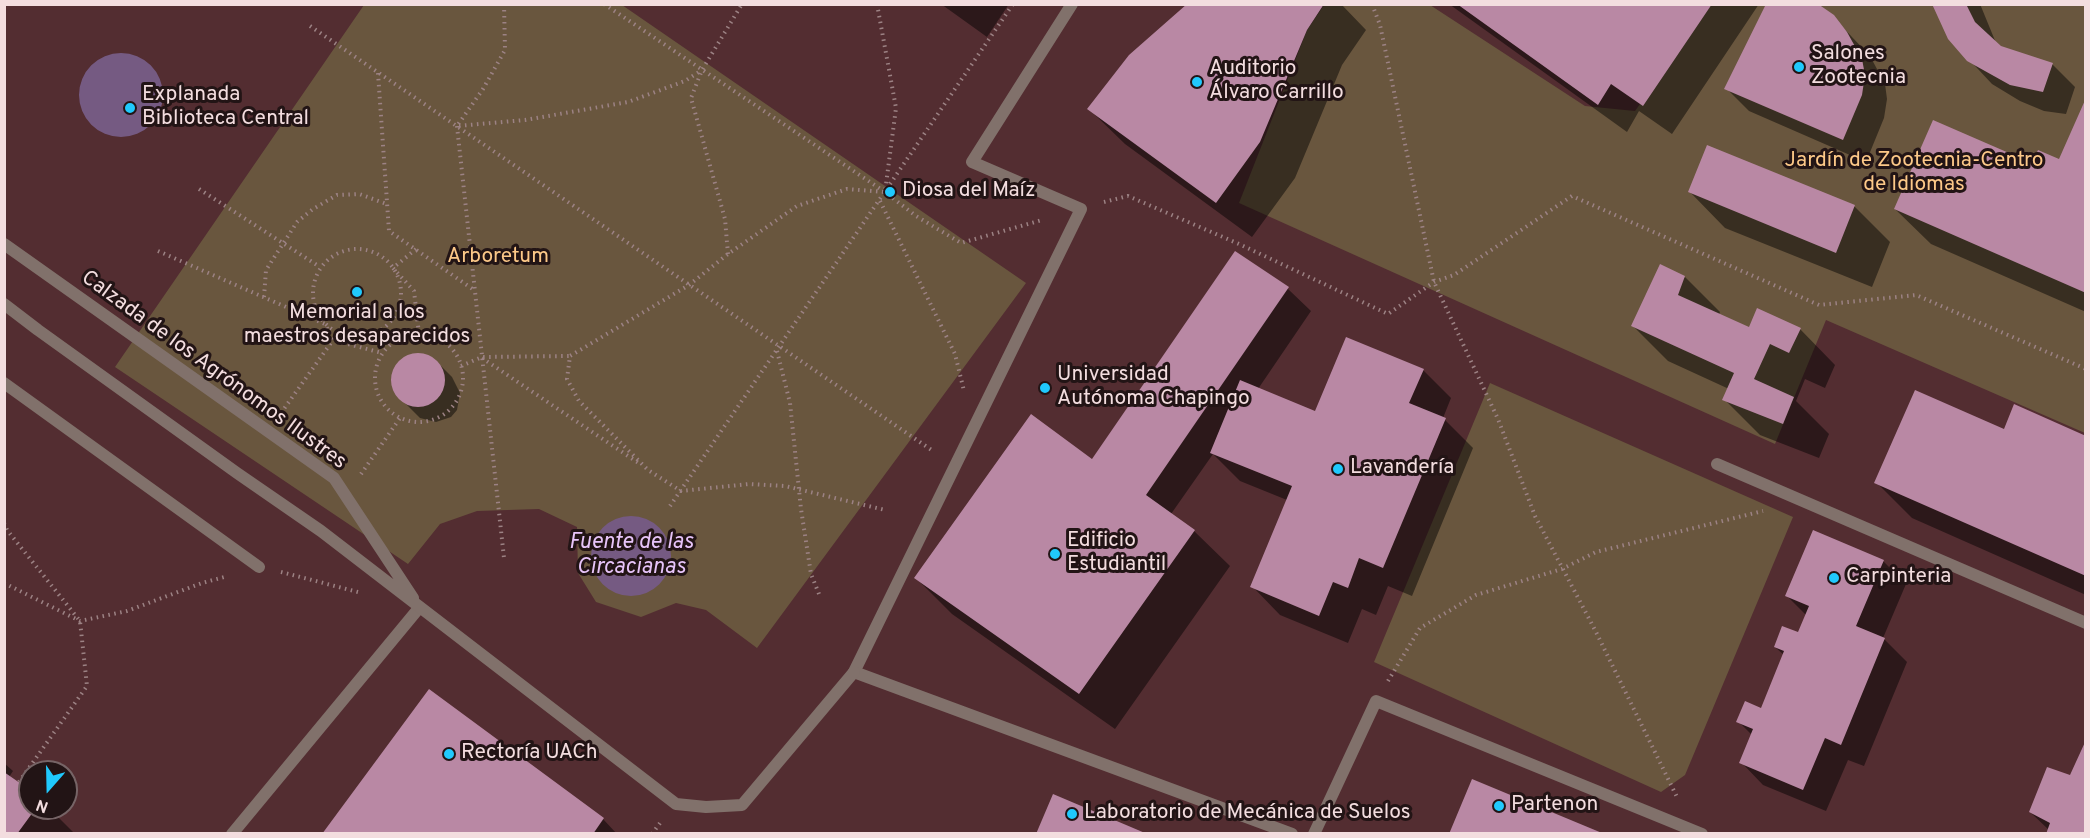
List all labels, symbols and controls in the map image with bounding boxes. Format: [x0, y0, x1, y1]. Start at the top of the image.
place label: Salones Zootecnia [1811, 42, 1906, 92]
place label: Auditorio Álvaro Carrillo [1209, 57, 1344, 107]
marker: Salones Zootecnia [1792, 60, 1806, 74]
marker: Auditorio Álvaro Carrillo [1190, 75, 1204, 89]
place label: Explanada Biblioteca Central [142, 83, 309, 133]
marker: Explanada Biblioteca Central [123, 101, 137, 115]
park label: Jardín de Zootecnia-Centro de Idiomas [1785, 149, 2043, 199]
place label: Diosa del Maíz [902, 179, 1036, 205]
marker: Diosa del Maíz [883, 185, 897, 199]
park label: Arboretum [447, 245, 549, 271]
street label: Calzada de los Agrónomos Ilustres [75, 266, 351, 476]
marker: Memorial a los maestros desaparecidos [350, 285, 364, 299]
place label: Memorial a los maestros desaparecidos [244, 301, 470, 351]
place label: Universidad Autónoma Chapingo [1057, 363, 1250, 413]
marker: Universidad Autónoma Chapingo [1038, 381, 1052, 395]
place label: Lavandería [1350, 456, 1454, 482]
marker: Lavandería [1331, 462, 1345, 476]
place label: Edificio Estudiantil [1067, 529, 1166, 579]
water label: Fuente de las Circacianas [569, 531, 693, 582]
marker: Edificio Estudiantil [1048, 547, 1062, 561]
place label: Carpinteria [1846, 565, 1951, 591]
marker: Carpinteria [1827, 571, 1841, 585]
place label: Rectoría UACh [461, 741, 598, 767]
marker: Rectoría UACh [442, 747, 456, 761]
north arrow [18, 760, 78, 820]
place label: Partenon [1511, 793, 1598, 819]
text: N [34, 794, 51, 816]
marker: Partenon [1492, 799, 1506, 813]
place label: Laboratorio de Mecánica de Suelos [1084, 801, 1411, 827]
marker: Laboratorio de Mecánica de Suelos [1065, 807, 1079, 821]

